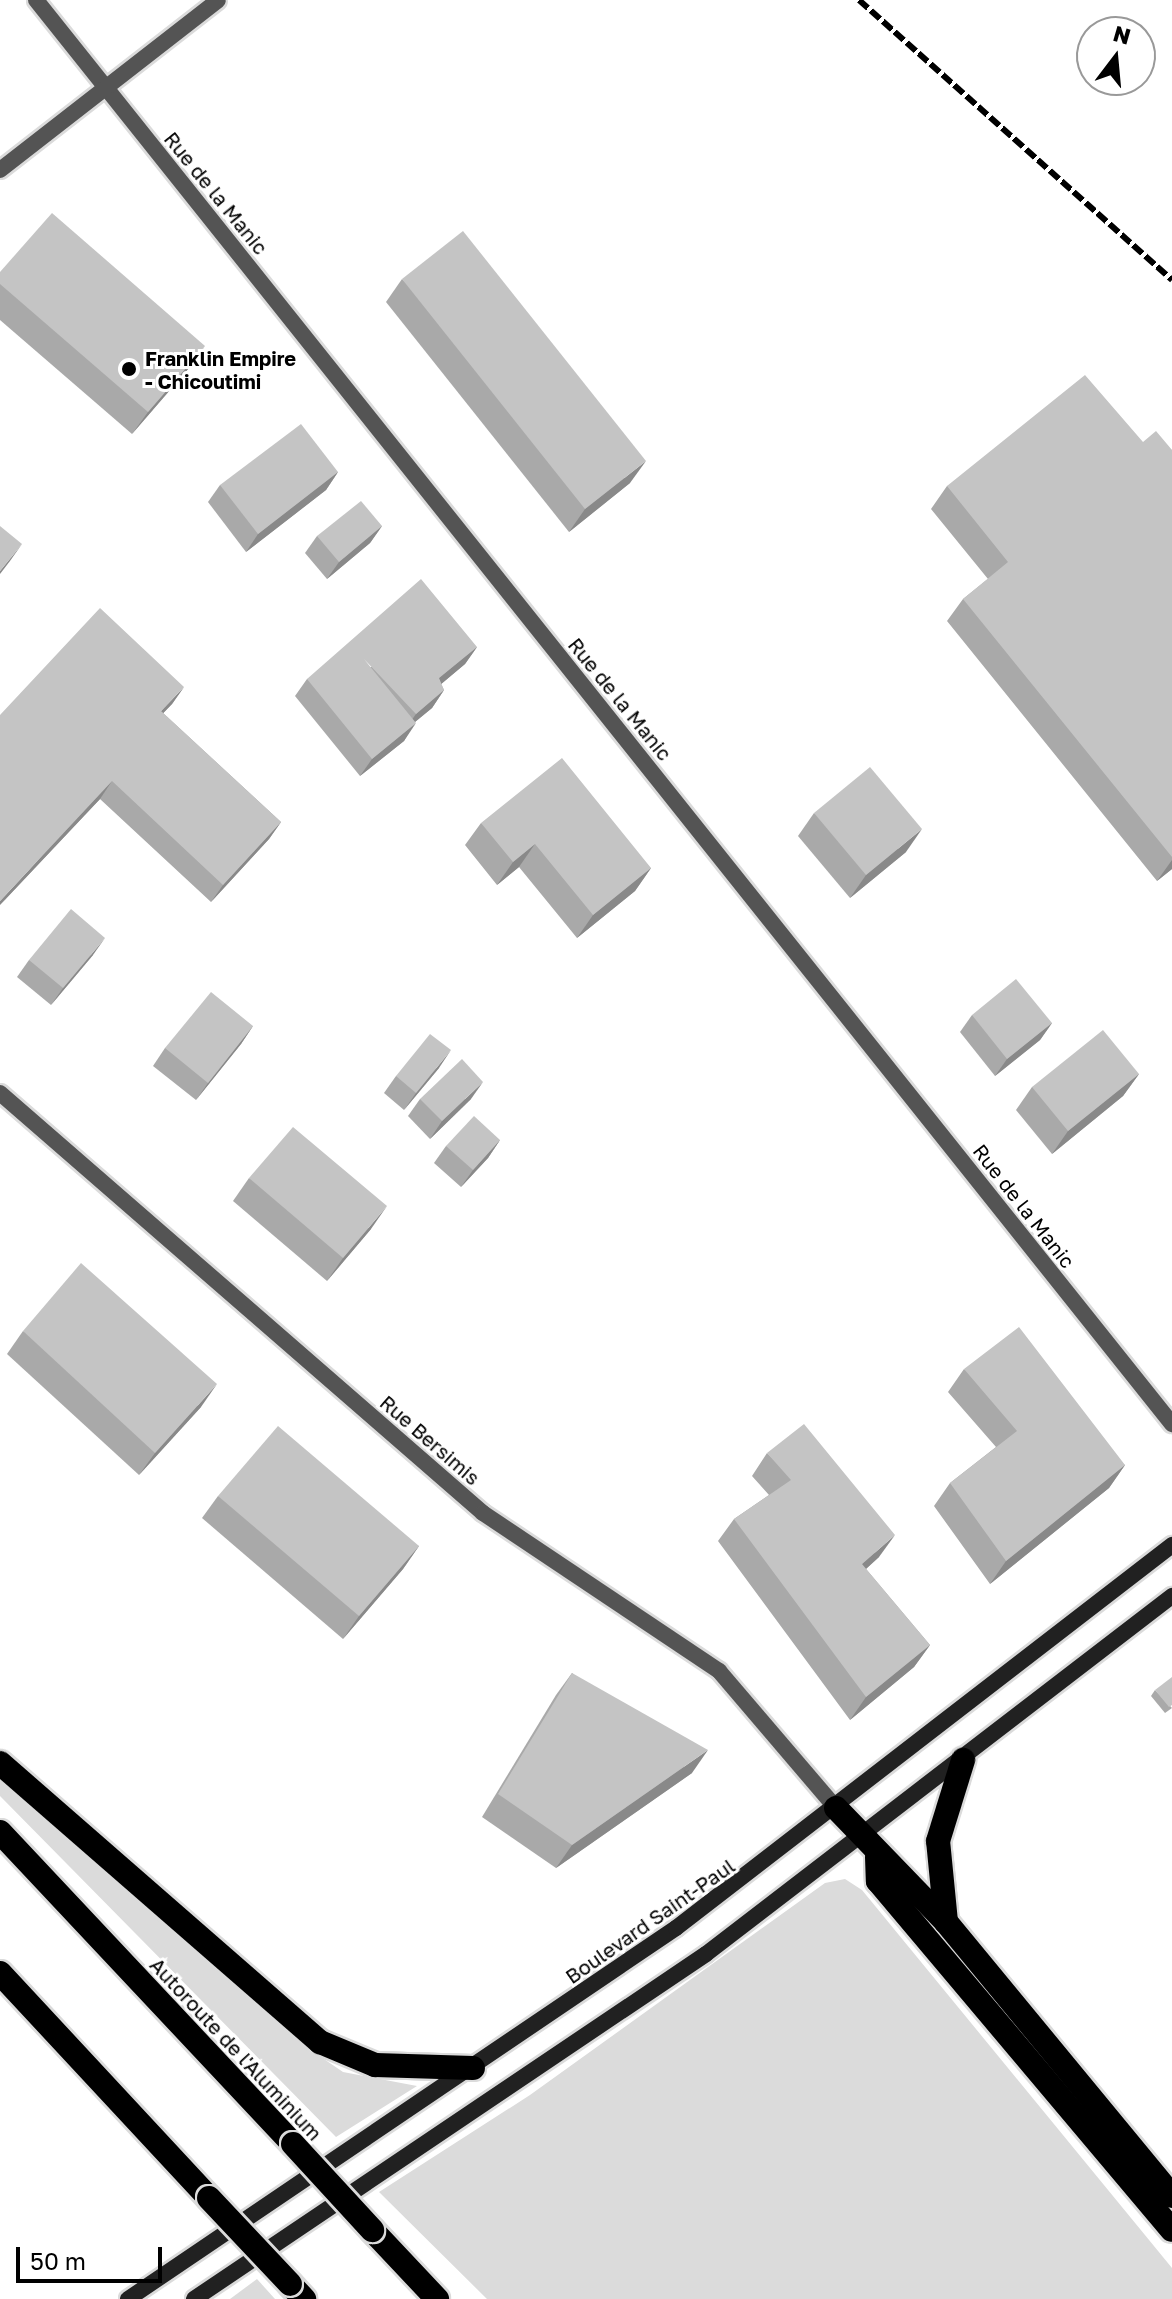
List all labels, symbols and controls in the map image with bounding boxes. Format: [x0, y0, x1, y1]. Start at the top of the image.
north arrow [1076, 16, 1156, 96]
text: N [1110, 19, 1134, 50]
street label: Rue de la Manic [159, 127, 273, 259]
place label: Franklin Empire - Chicoutimi [145, 346, 296, 393]
marker: Franklin Empire - Chicoutimi [120, 360, 138, 378]
street label: Rue de la Manic [563, 633, 677, 765]
street label: Rue de la Manic [968, 1139, 1080, 1273]
street label: Rue Bersimis [375, 1390, 485, 1490]
street label: Boulevard Saint-Paul [561, 1853, 739, 1989]
street label: Autoroute de l'Aluminium [145, 1953, 327, 2145]
scale bar [20, 2231, 166, 2281]
text: 50 m [30, 2246, 86, 2275]

